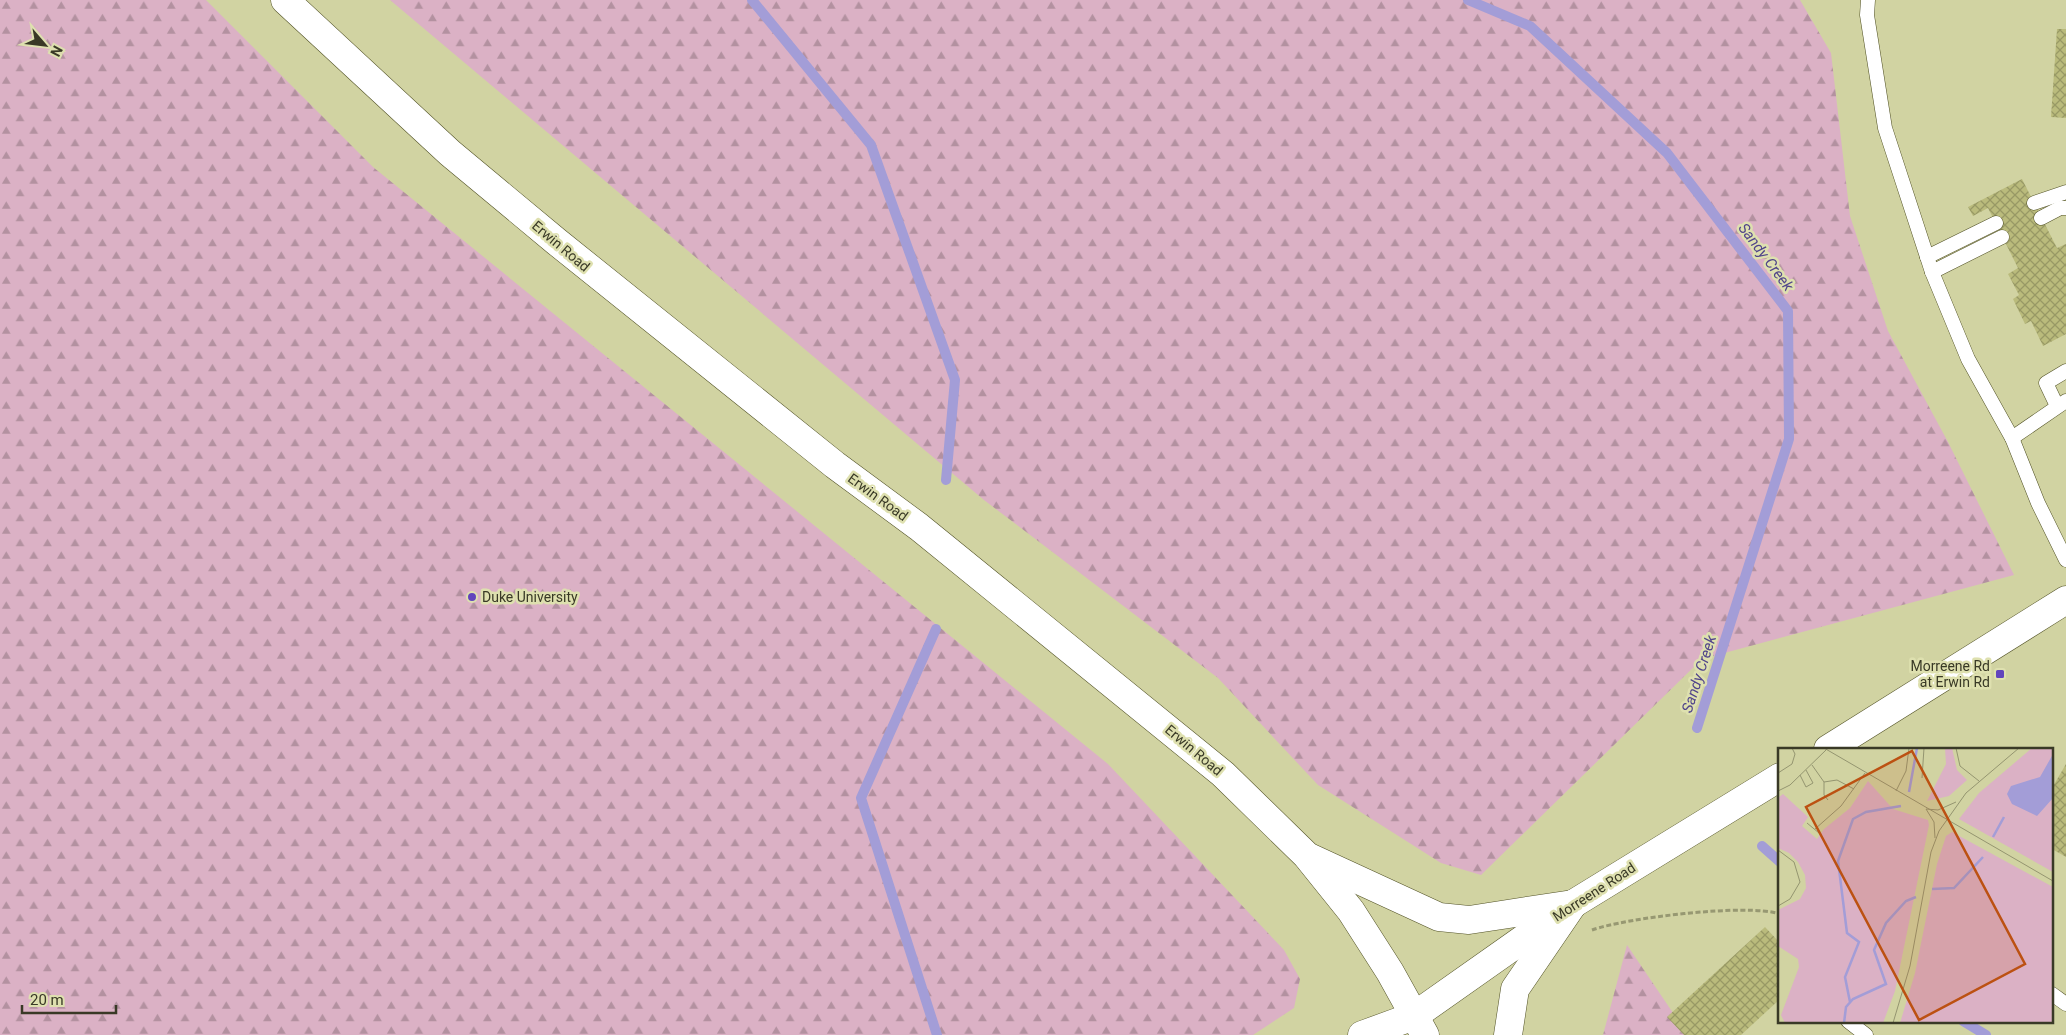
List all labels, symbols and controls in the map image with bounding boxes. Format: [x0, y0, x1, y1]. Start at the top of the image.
north arrow [20, 20, 70, 70]
text: N [47, 43, 66, 59]
street label: Erwin Road [529, 217, 593, 275]
water label: Sandy Creek [1735, 219, 1798, 295]
street label: Erwin Road [845, 470, 911, 524]
place label: Duke University [482, 589, 578, 605]
marker: Duke University [466, 591, 478, 603]
water label: Sandy Creek [1678, 632, 1720, 715]
place label: Morreene Rd at Erwin Rd [1910, 658, 1990, 690]
marker: Morreene Rd at Erwin Rd [1994, 668, 2006, 680]
street label: Erwin Road [1162, 721, 1226, 779]
inset map [1778, 748, 2054, 1022]
street label: Morreene Road [1550, 859, 1638, 925]
scale bar [22, 982, 116, 1014]
text: 20 m [30, 991, 64, 1009]

